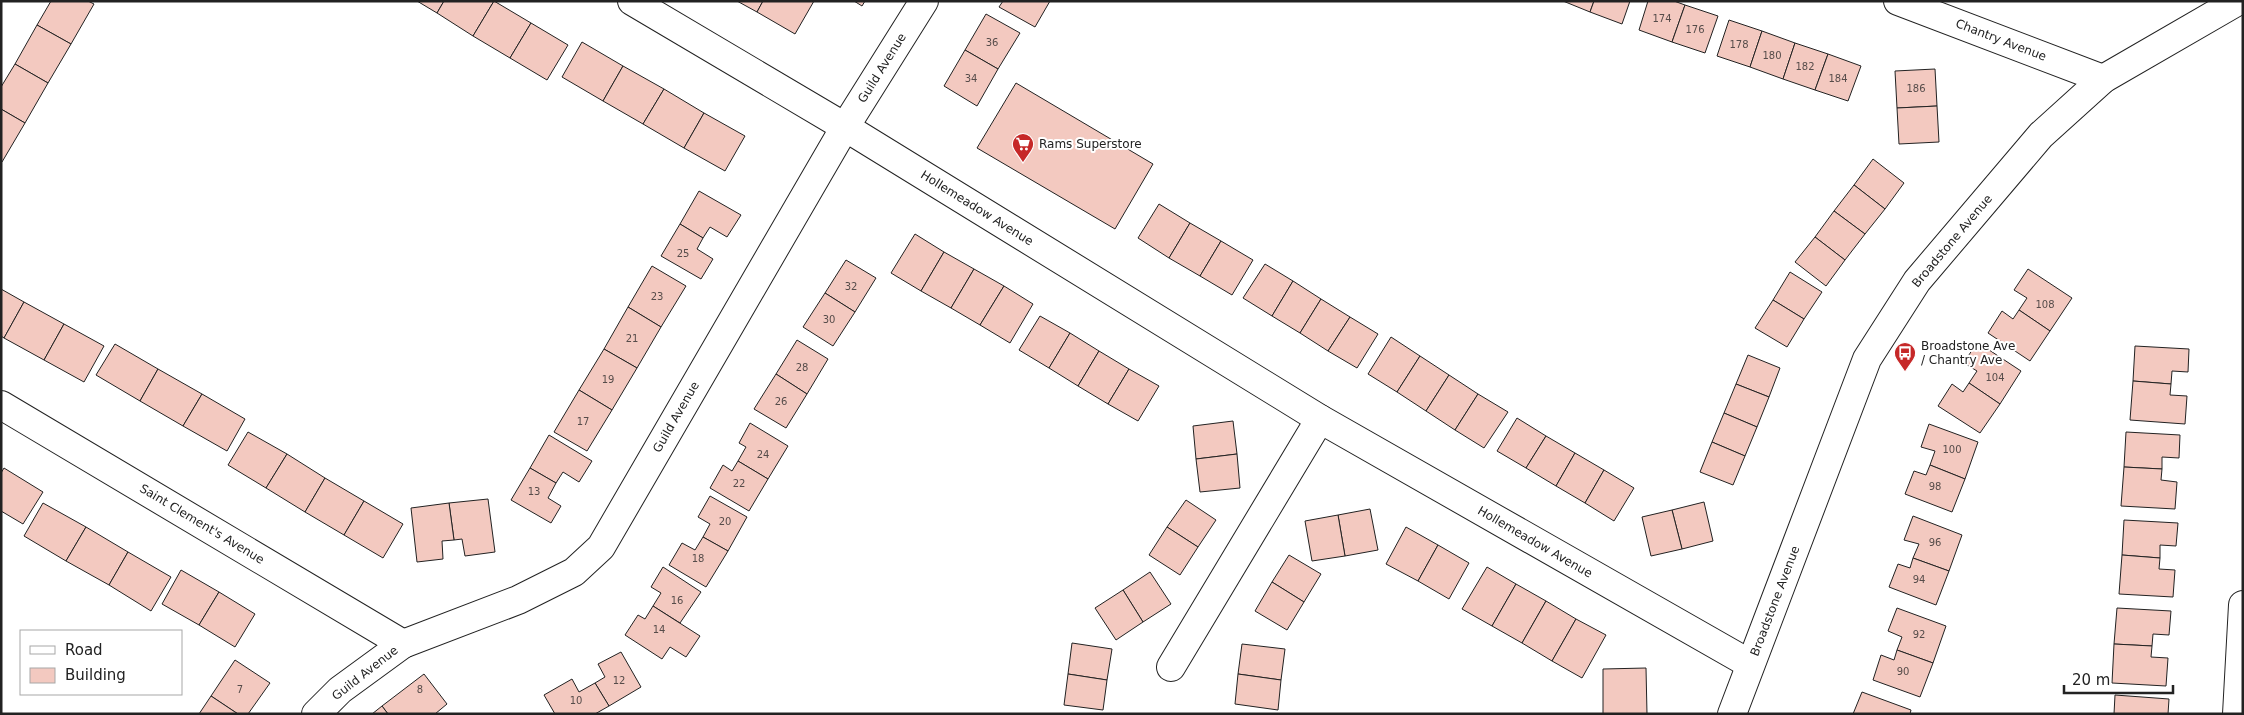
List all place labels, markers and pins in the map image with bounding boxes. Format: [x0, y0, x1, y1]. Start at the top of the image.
supermarket icon: Rams Superstore [1011, 132, 1035, 163]
place label: Rams Superstore [1039, 137, 1142, 151]
place label: Broadstone Ave / Chantry Ave [1921, 339, 2015, 367]
bus stop icon: Broadstone Ave / Chantry Ave [1893, 341, 1917, 372]

